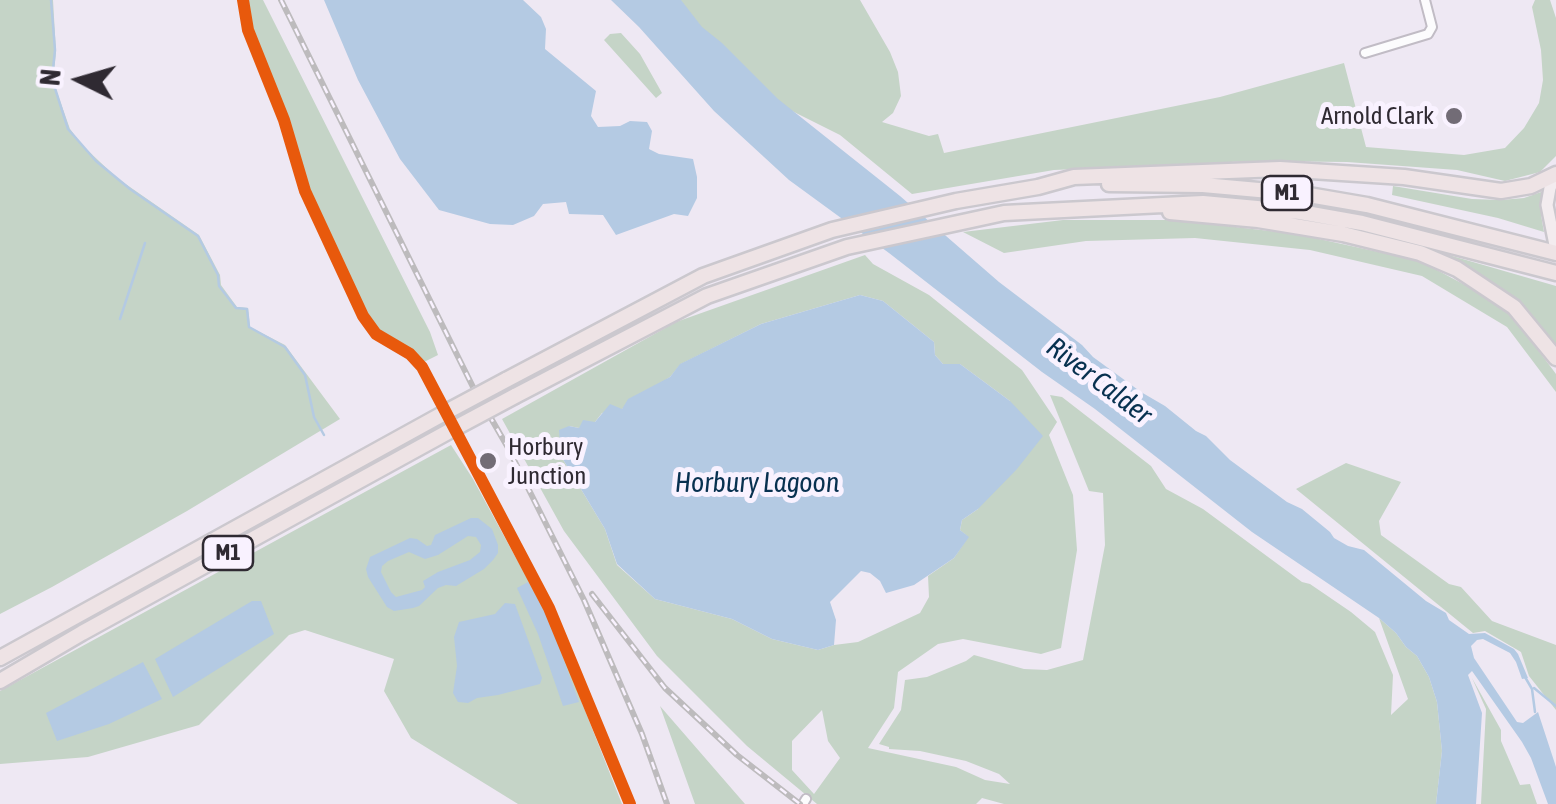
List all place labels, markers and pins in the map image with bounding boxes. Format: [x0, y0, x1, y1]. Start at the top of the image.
place label: Arnold Clark [1321, 101, 1434, 131]
marker: Arnold Clark [1443, 105, 1465, 127]
place label: Horbury Junction [508, 432, 586, 491]
marker: Horbury Junction [477, 450, 499, 472]

